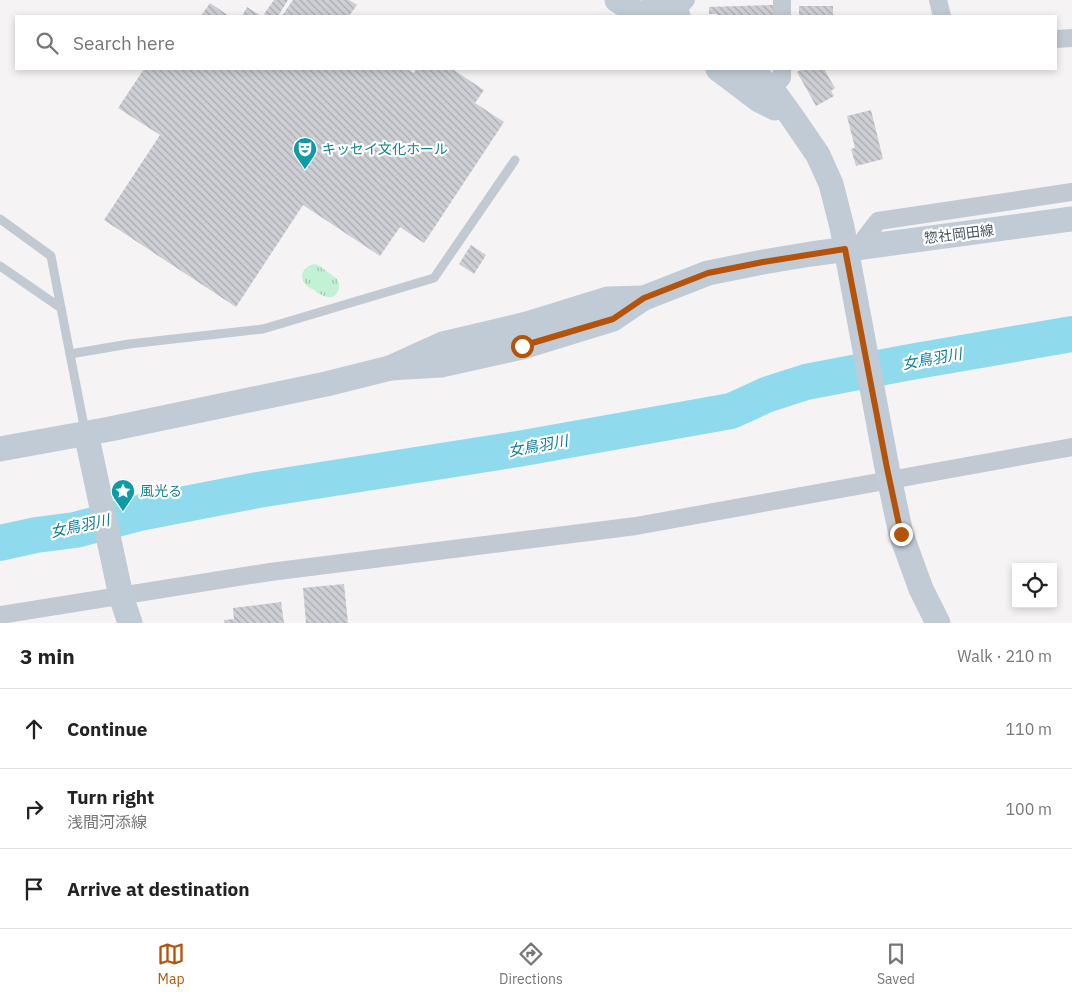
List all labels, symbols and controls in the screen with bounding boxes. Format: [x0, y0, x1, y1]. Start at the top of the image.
search box [15, 15, 1057, 70]
icon: search [33, 29, 61, 57]
text: Search here [73, 31, 175, 55]
theatre icon: キッセイ文化ホール [292, 136, 318, 170]
place label: キッセイ文化ホール [322, 140, 448, 158]
street label: 惣社岡田線 [923, 221, 995, 247]
route start [511, 335, 534, 358]
water label: 女鳥羽川 [901, 344, 965, 373]
water label: 女鳥羽川 [507, 431, 571, 460]
place icon: 風光る [110, 478, 136, 512]
place label: 風光る [140, 482, 182, 500]
water label: 女鳥羽川 [49, 510, 113, 541]
route end [890, 523, 913, 546]
map controls [1012, 563, 1057, 608]
button: locate [1012, 563, 1057, 608]
text: 3 min [20, 642, 75, 670]
text: Walk · 210 m [957, 646, 1052, 666]
icon: ahead [20, 715, 48, 743]
text: Continue [67, 717, 147, 741]
text: 110 m [1005, 719, 1052, 739]
text: Turn right [67, 785, 154, 809]
icon: right [20, 795, 48, 823]
text: 100 m [1005, 799, 1052, 819]
text: 浅間河添線 [67, 812, 147, 832]
icon: arrive [20, 875, 48, 903]
text: Arrive at destination [67, 877, 250, 901]
tab: Map [157, 940, 185, 988]
tab: Directions [499, 940, 563, 988]
tab: Saved [877, 940, 915, 988]

